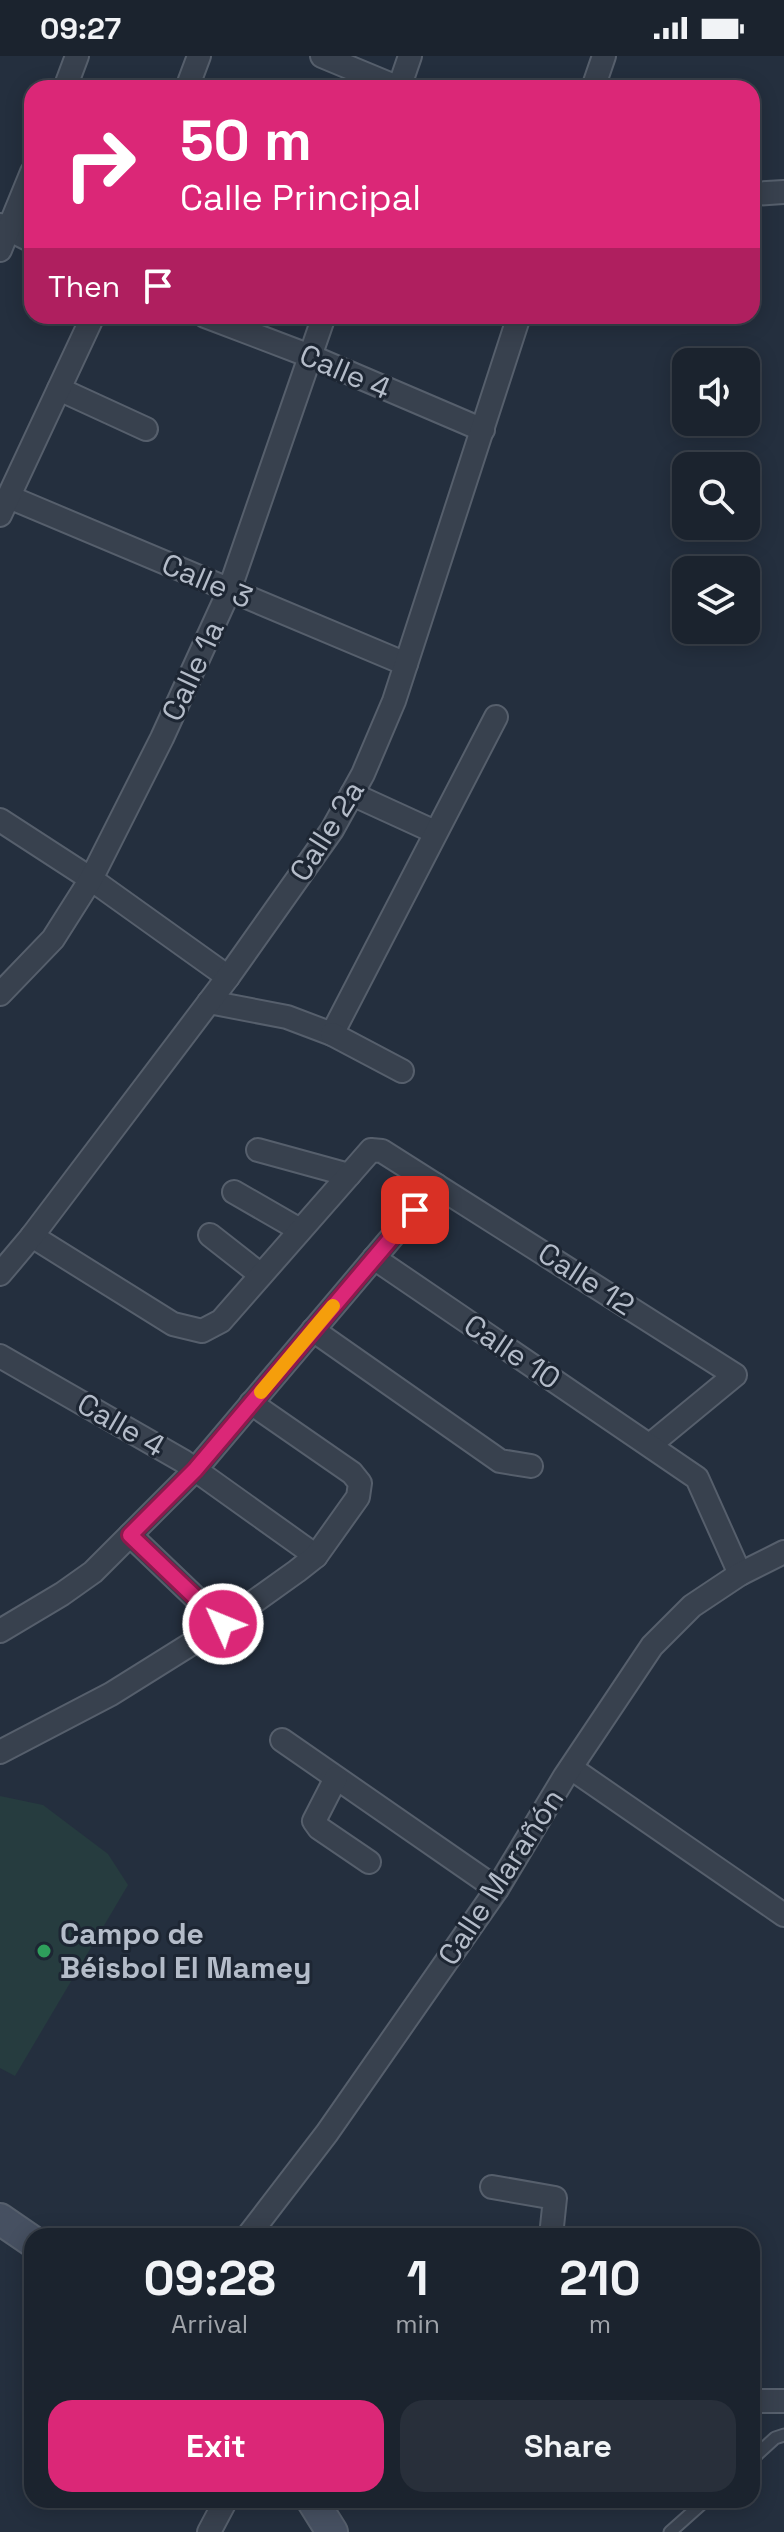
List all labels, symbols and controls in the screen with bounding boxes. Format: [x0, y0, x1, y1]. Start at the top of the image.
text: 09:27 [40, 9, 121, 48]
text: 50 m [180, 105, 312, 176]
icon: right [48, 112, 152, 216]
text: Calle Principal [180, 175, 421, 221]
icon: arrive [136, 264, 180, 308]
text: Then [48, 267, 120, 306]
street label: Calle 4 [294, 335, 397, 408]
map controls [672, 348, 760, 644]
button: sound [672, 348, 760, 436]
button: search [672, 452, 760, 540]
street label: Calle 3 [156, 544, 258, 617]
button: layers [672, 556, 760, 644]
street label: Calle 1a [152, 614, 233, 727]
street label: Calle 2a [280, 773, 373, 889]
pin [381, 1176, 449, 1244]
icon: arrive [393, 1188, 437, 1232]
street label: Calle 12 [531, 1233, 642, 1324]
street label: Calle 10 [456, 1305, 568, 1398]
street label: Calle 4 [70, 1384, 172, 1465]
position arrow [181, 1582, 265, 1666]
street label: Calle Marañón [429, 1781, 572, 1973]
place label: Campo de Béisbol El Mamey [60, 1914, 311, 1987]
marker: Campo de Béisbol El Mamey [35, 1942, 53, 1960]
text: 09:28 [143, 2248, 276, 2309]
text: 1 [407, 2248, 428, 2309]
text: 210 [559, 2248, 641, 2309]
text: Arrival [171, 2307, 248, 2341]
text: min [395, 2307, 440, 2341]
text: m [589, 2307, 611, 2341]
button: Exit [48, 2400, 384, 2492]
button: Share [400, 2400, 736, 2492]

